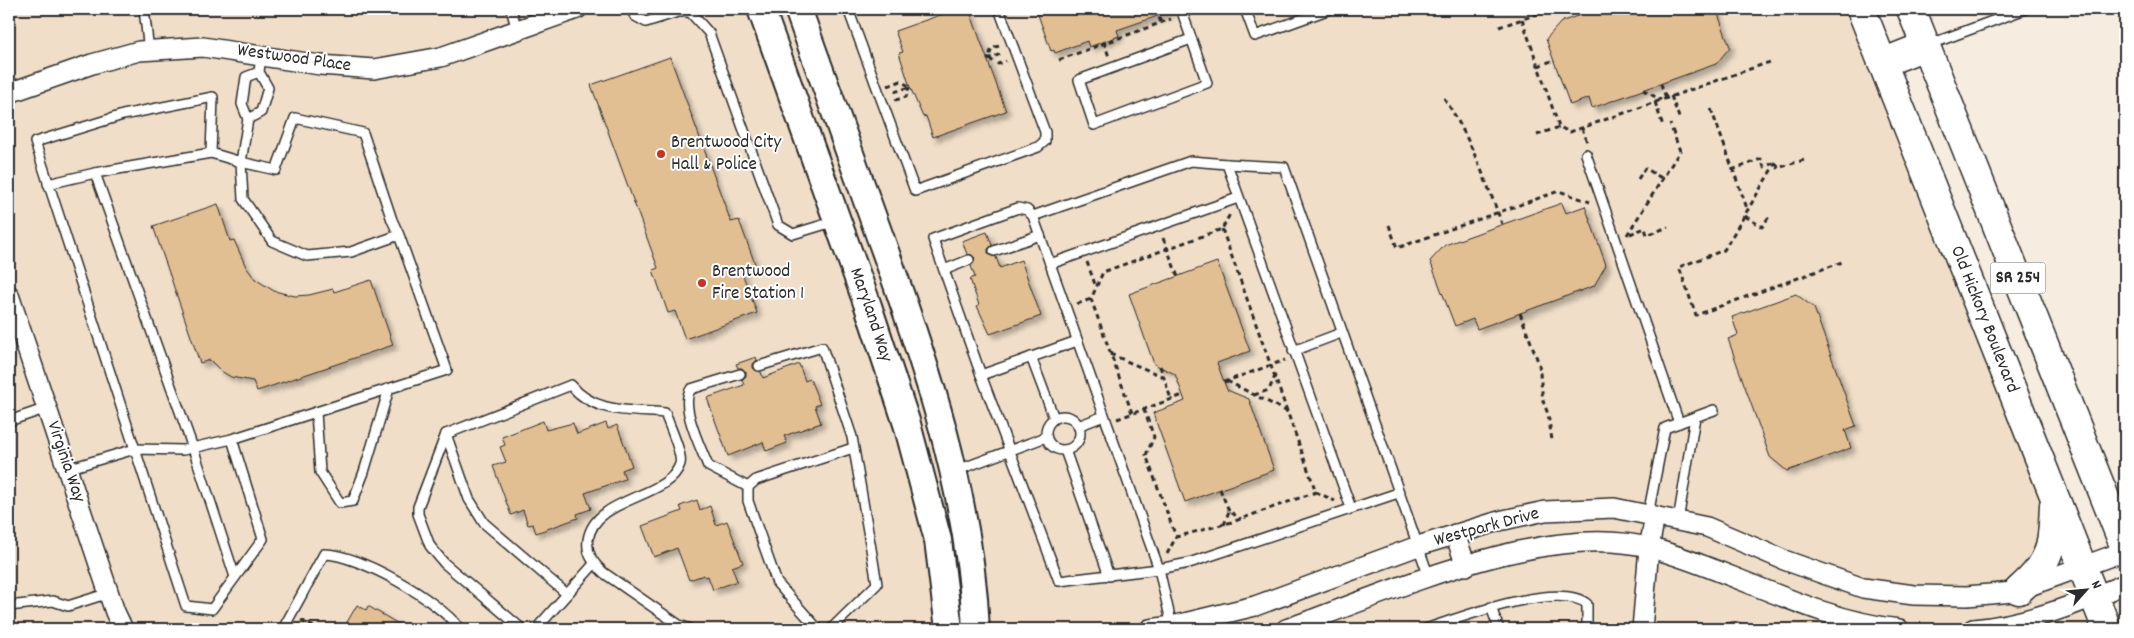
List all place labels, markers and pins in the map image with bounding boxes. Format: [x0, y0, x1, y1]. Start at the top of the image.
place label: Brentwood City Hall & Police [671, 130, 781, 179]
marker: Brentwood City Hall & Police [655, 148, 667, 160]
place label: Brentwood Fire Station 1 [712, 259, 804, 308]
marker: Brentwood Fire Station 1 [696, 277, 708, 289]

